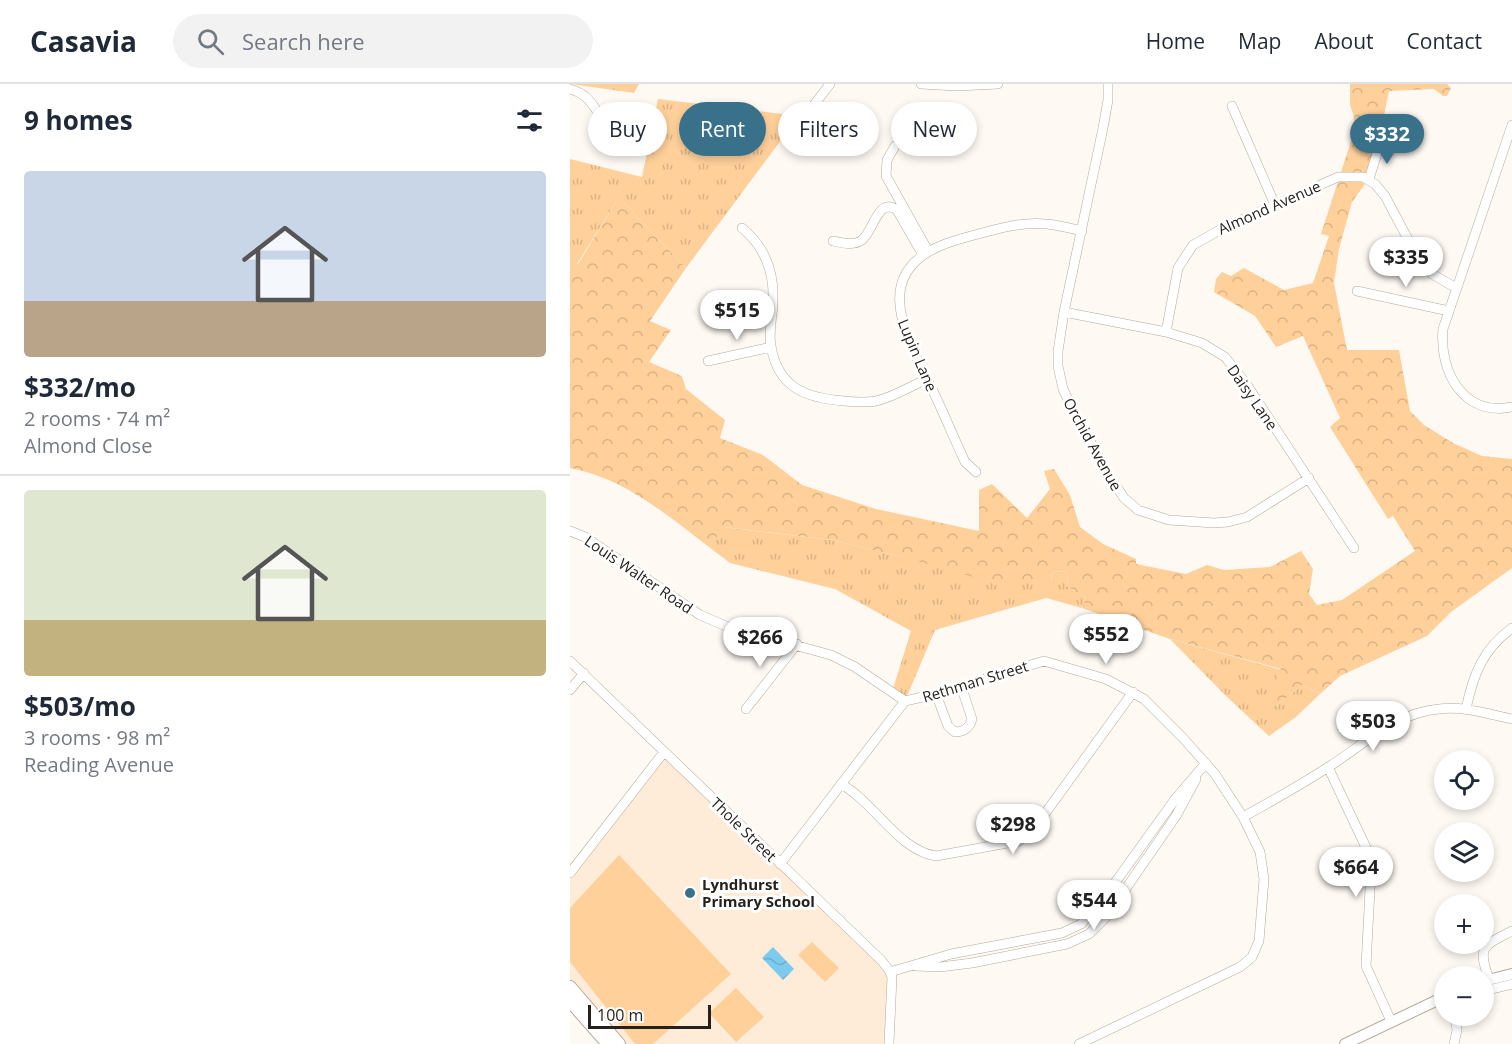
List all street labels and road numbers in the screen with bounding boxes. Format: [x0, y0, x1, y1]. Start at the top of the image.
street label: Almond Avenue [1214, 175, 1324, 239]
street label: Lupin Lane [894, 316, 942, 394]
street label: Daisy Lane [1223, 360, 1283, 434]
street label: Orchid Avenue [1059, 394, 1127, 494]
street label: Louis Walter Road [581, 530, 697, 618]
street label: Rethman Street [920, 655, 1030, 707]
street label: Thole Street [707, 792, 781, 866]

